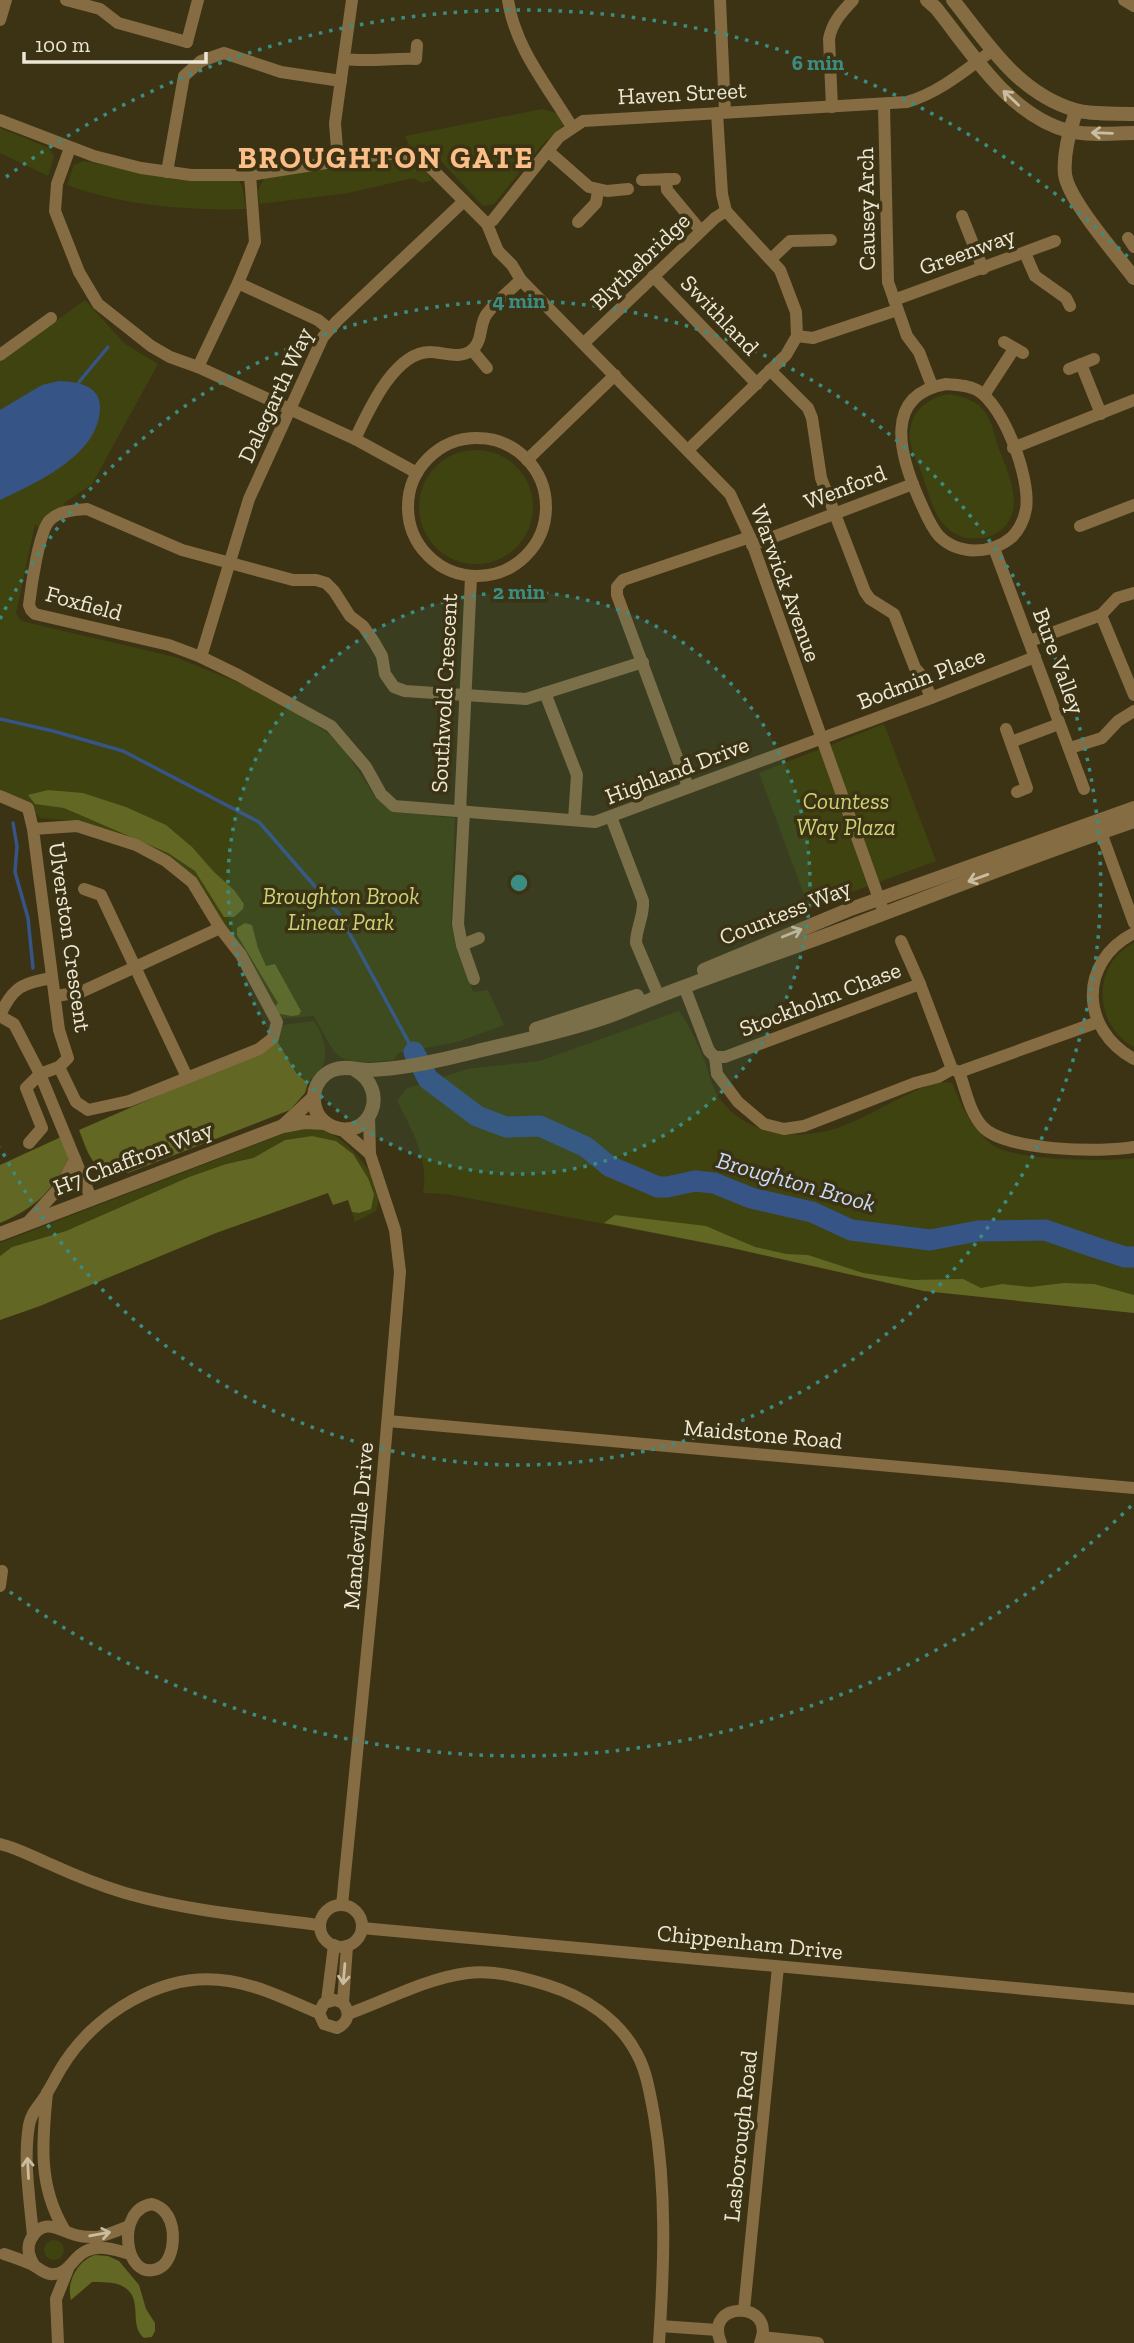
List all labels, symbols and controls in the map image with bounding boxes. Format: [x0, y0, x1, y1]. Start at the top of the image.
scale bar [24, 21, 206, 65]
text: 100 m [35, 32, 90, 57]
text: 6 min [792, 50, 845, 75]
street label: Haven Street [617, 76, 748, 110]
one-way arrow [1003, 90, 1021, 107]
one-way arrow [1091, 126, 1114, 139]
district label: BROUGHTON GATE [238, 140, 534, 176]
street label: Causey Arch [851, 147, 881, 271]
street label: Blythebridge [584, 206, 696, 316]
street label: Greenway [915, 221, 1019, 281]
street label: Swithland [675, 269, 765, 361]
text: 4 min [492, 288, 546, 313]
street label: Dalegarth Way [231, 323, 319, 467]
street label: Wenford [800, 458, 890, 515]
street label: Warwick Avenue [745, 501, 827, 665]
street label: Foxfield [43, 579, 126, 627]
text: 2 min [493, 579, 546, 604]
street label: Southwold Crescent [425, 592, 463, 793]
street label: Bure Valley [1027, 604, 1091, 718]
street label: Bodmin Place [853, 641, 989, 715]
street label: Highland Drive [601, 730, 753, 810]
park label: Countess Way Plaza [796, 787, 896, 841]
street label: Ulverston Crescent [43, 840, 97, 1034]
centre of rings [507, 871, 531, 895]
street label: Countess Way [715, 873, 855, 951]
one-way arrow [967, 873, 989, 885]
park label: Broughton Brook Linear Park [263, 882, 420, 936]
one-way arrow [781, 926, 802, 939]
street label: Stockholm Chase [735, 955, 905, 1043]
street label: H7 Chaffron Way [49, 1115, 217, 1201]
water label: Broughton Brook [713, 1145, 879, 1218]
street label: Maidstone Road [682, 1413, 844, 1455]
street label: Mandeville Drive [337, 1441, 379, 1611]
street label: Chippenham Drive [656, 1918, 844, 1966]
one-way arrow [337, 1963, 350, 1985]
street label: Lasborough Road [717, 2049, 763, 2223]
one-way arrow [21, 2157, 34, 2180]
one-way arrow [88, 2227, 110, 2240]

